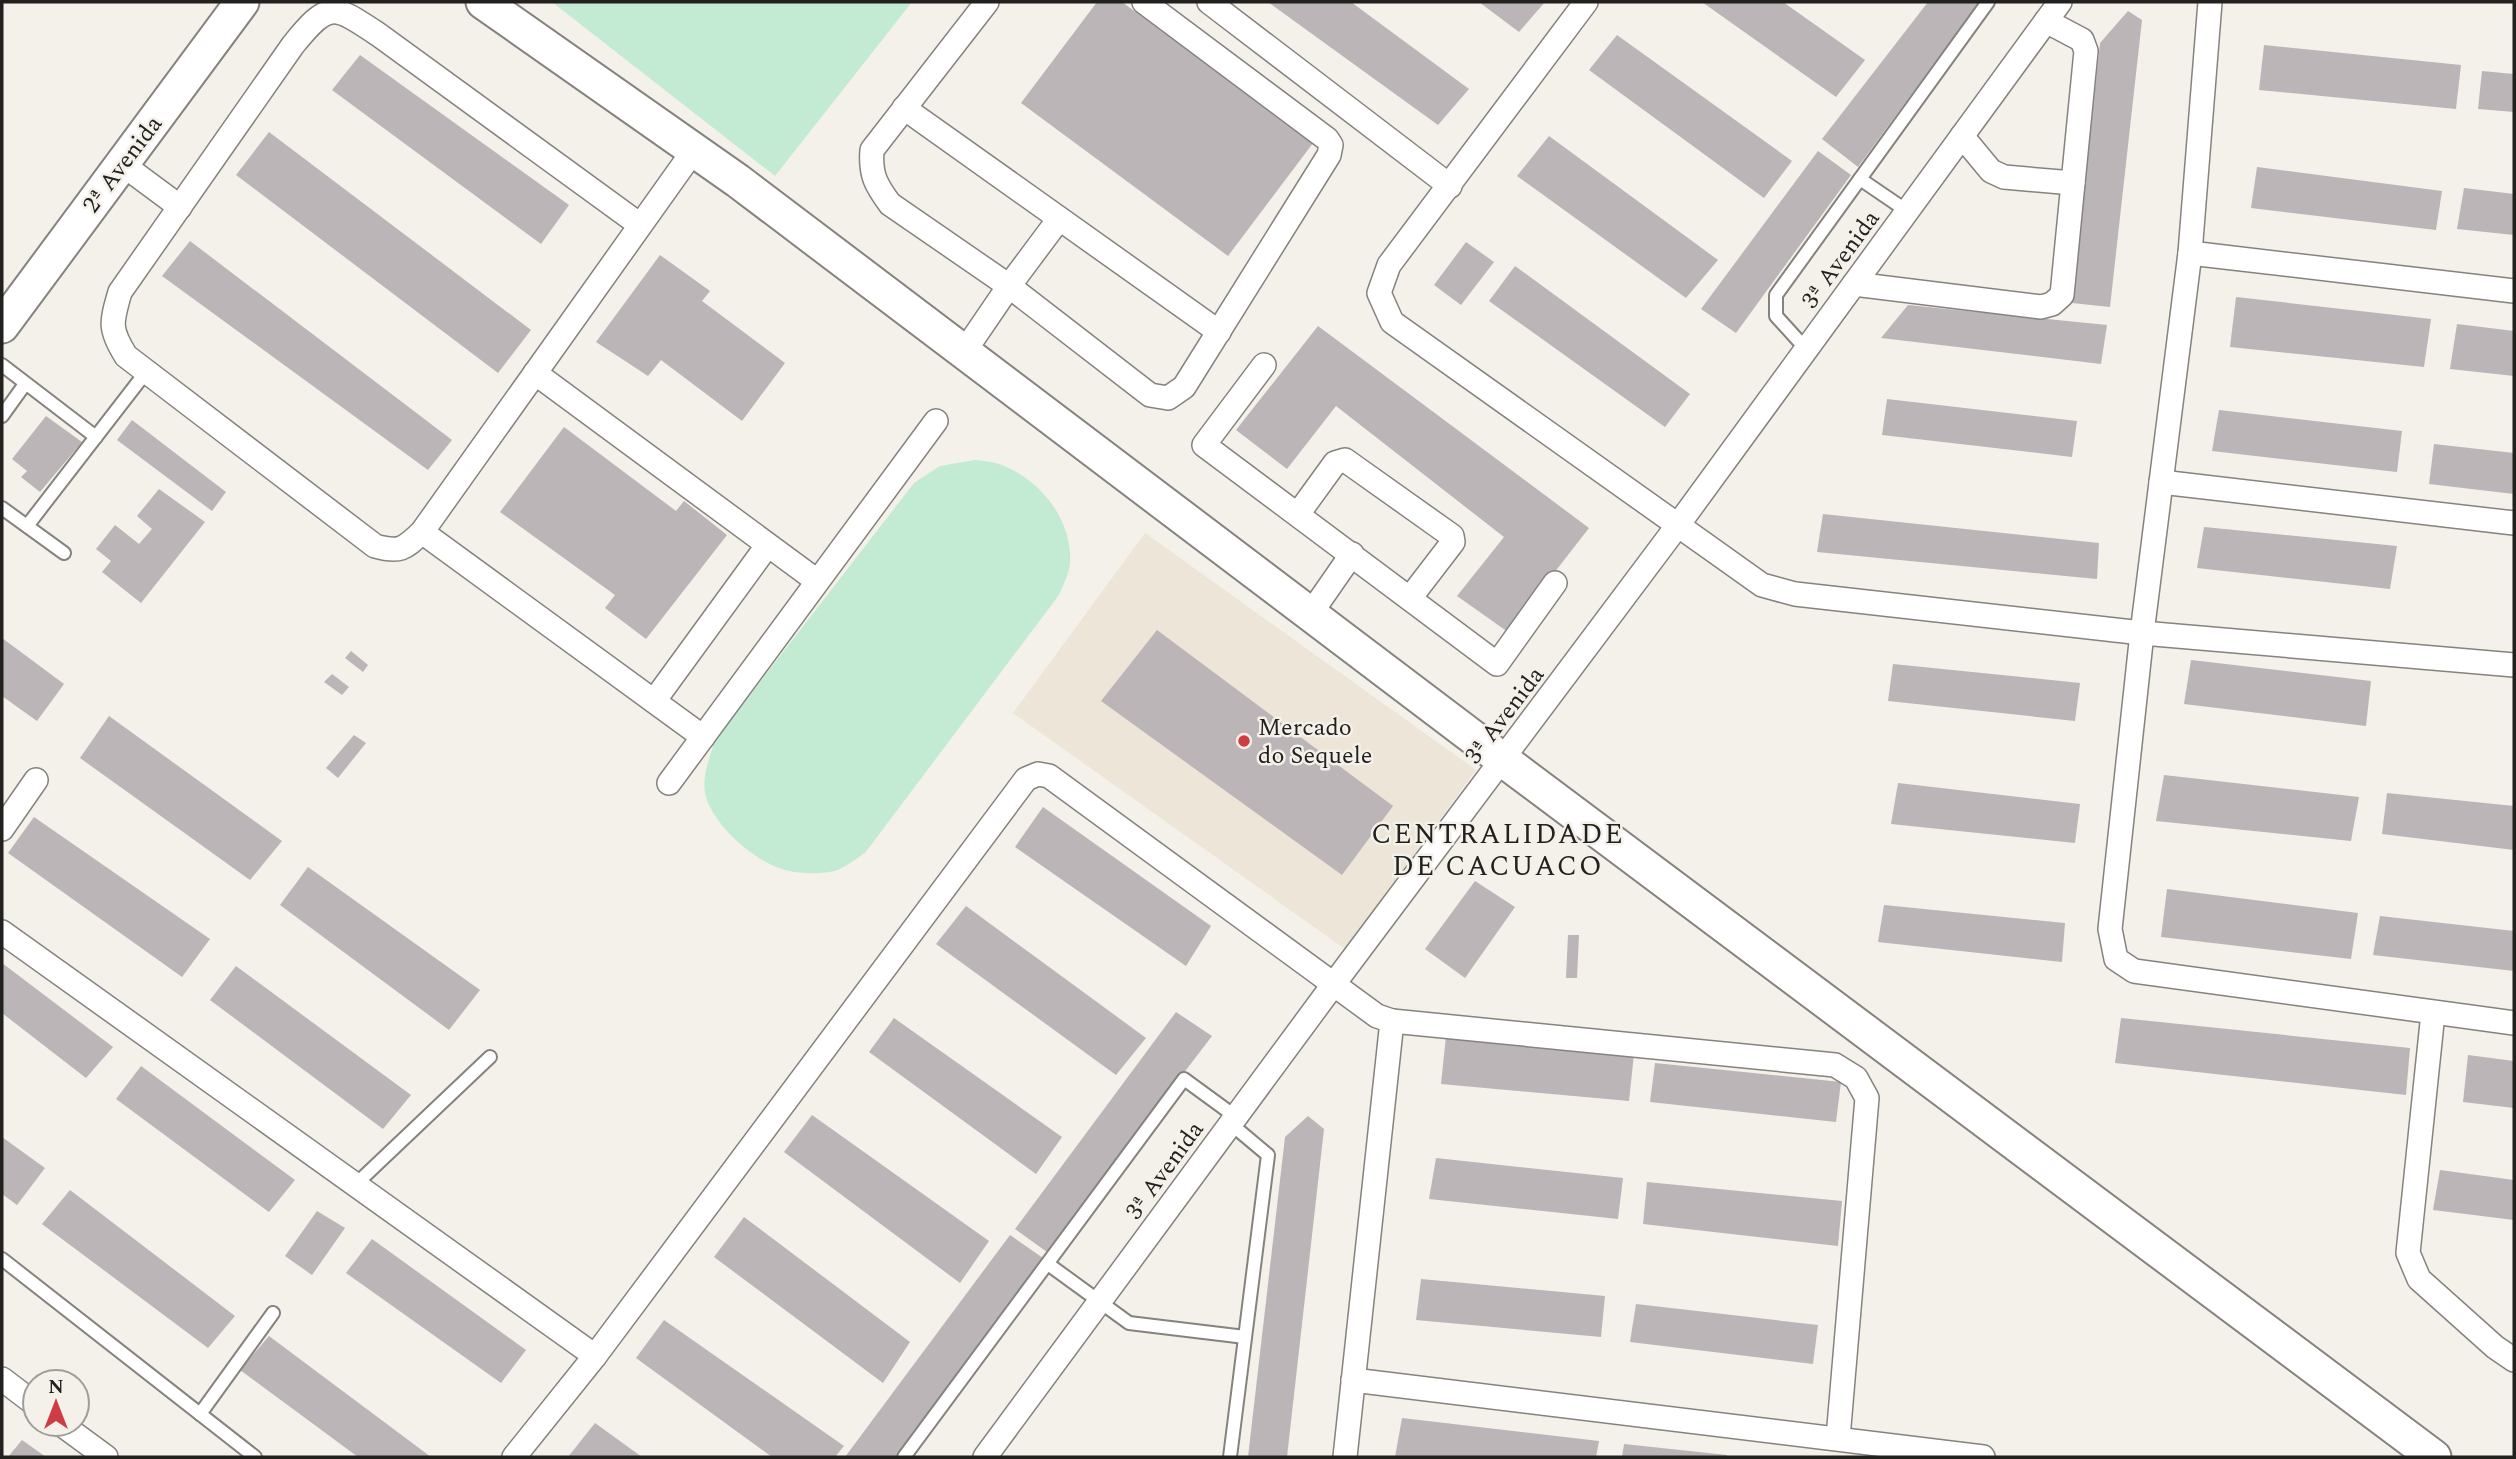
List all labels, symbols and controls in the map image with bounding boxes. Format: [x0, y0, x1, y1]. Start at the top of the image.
street label: 2ª Avenida [74, 108, 172, 221]
street label: 3ª Avenida [1793, 203, 1889, 316]
street label: 3ª Avenida [1456, 659, 1554, 772]
place label: Mercado do Sequele [1258, 710, 1372, 774]
marker: Mercado do Sequele [1236, 733, 1252, 749]
district label: CENTRALIDADE DE CACUACO [1371, 813, 1625, 888]
street label: 3ª Avenida [1117, 1114, 1213, 1227]
north arrow [21, 1368, 91, 1438]
text: N [48, 1373, 64, 1402]

